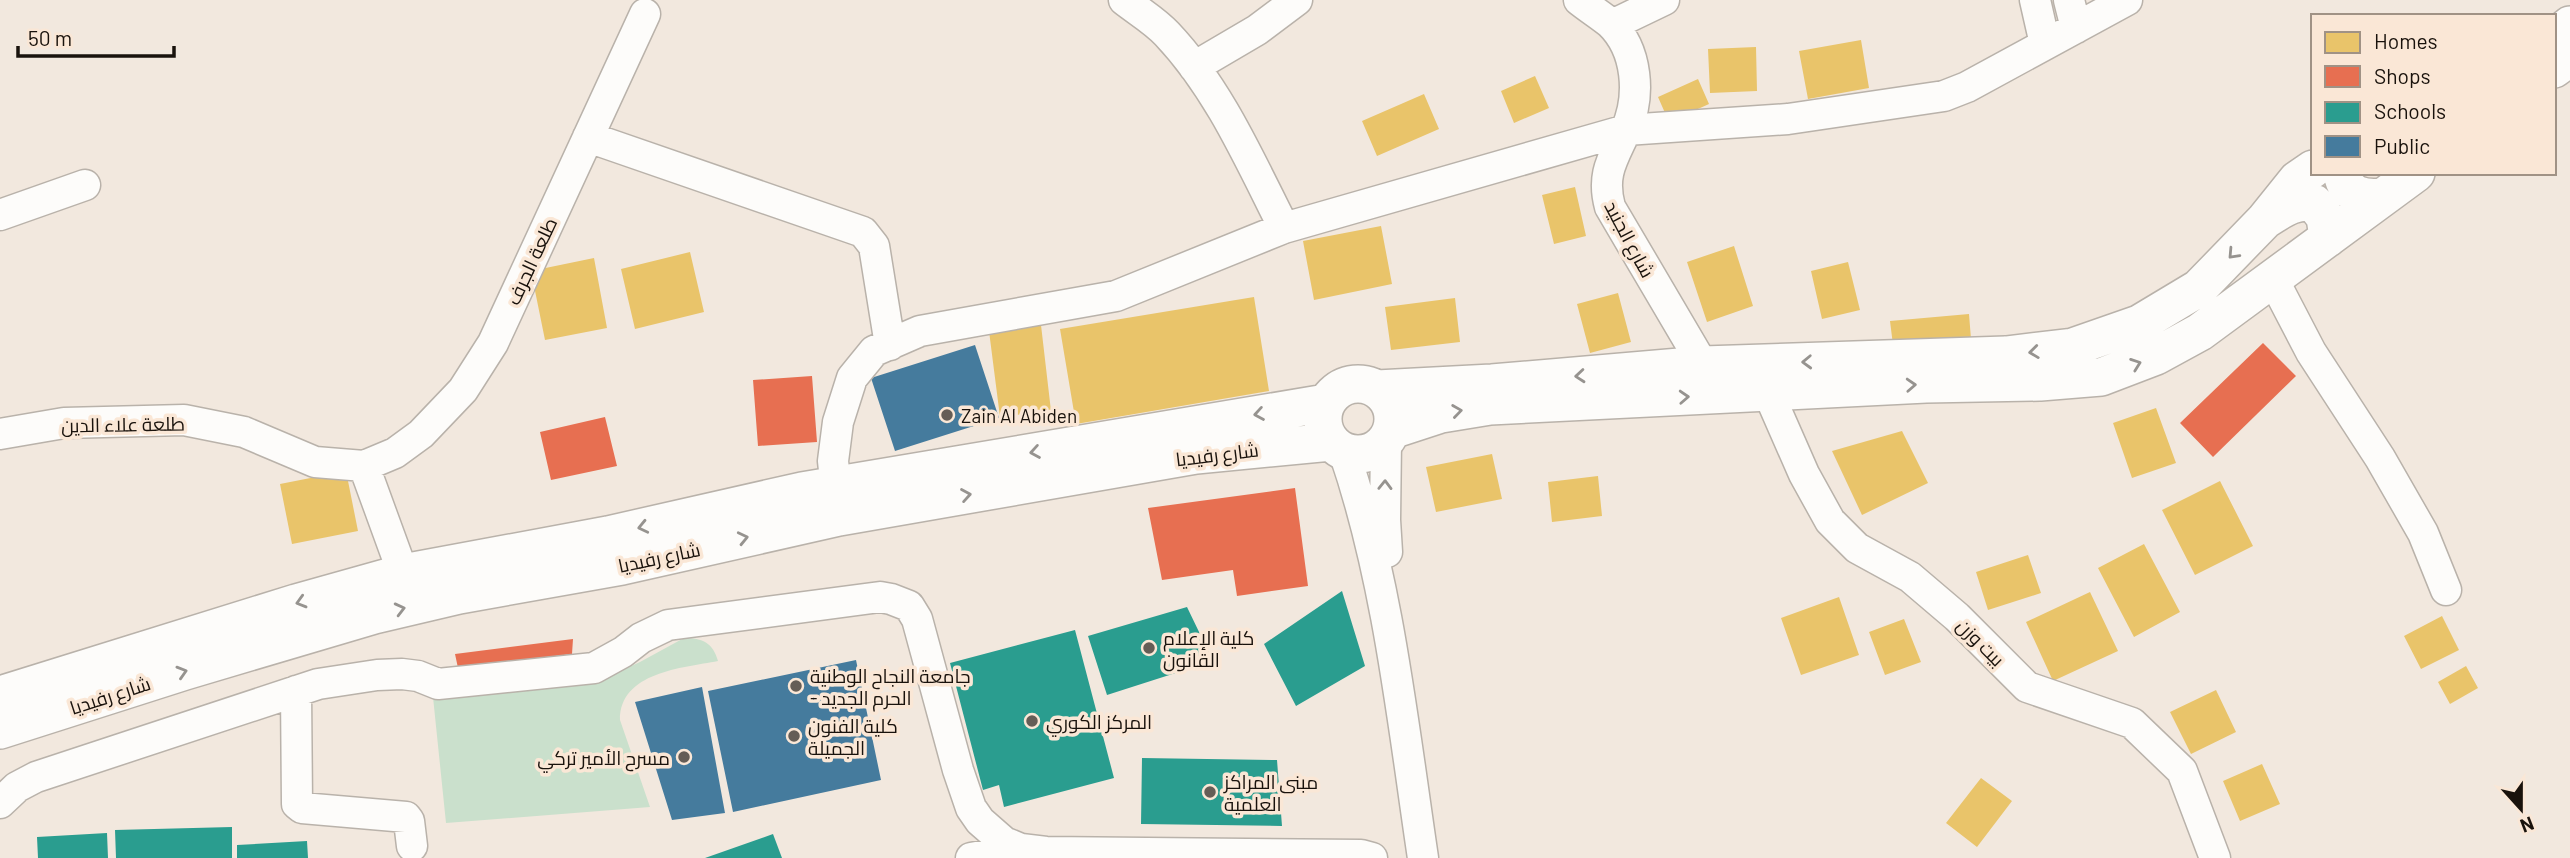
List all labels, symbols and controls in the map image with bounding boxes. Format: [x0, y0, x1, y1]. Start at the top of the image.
scale bar [18, 14, 173, 58]
legend [2311, 14, 2556, 175]
text: 50 m [28, 25, 72, 50]
text: Homes [2374, 28, 2438, 53]
text: Shops [2374, 63, 2431, 88]
text: Schools [2374, 98, 2446, 123]
text: Public [2374, 133, 2430, 158]
street label: شارع الجنيد [1598, 197, 1660, 283]
street label: طلعة الجرف [501, 214, 562, 309]
one-way arrow [2228, 246, 2241, 259]
one-way arrow [2028, 344, 2040, 359]
one-way arrow [1801, 354, 1811, 370]
one-way arrow [2129, 358, 2141, 372]
one-way arrow [1574, 368, 1585, 383]
one-way arrow [1906, 378, 1917, 393]
one-way arrow [1679, 389, 1690, 404]
place label: Zain Al Abiden [961, 404, 1077, 427]
one-way arrow [1451, 404, 1463, 419]
one-way arrow [1253, 406, 1265, 421]
marker: Zain Al Abiden [939, 407, 955, 423]
street label: طلعة علاء الدين [61, 411, 185, 438]
street label: شارع رفيديا [1174, 437, 1260, 473]
one-way arrow [1029, 444, 1041, 459]
one-way arrow [1378, 479, 1393, 490]
one-way arrow [960, 488, 972, 503]
one-way arrow [637, 518, 649, 533]
one-way arrow [737, 532, 749, 547]
street label: شارع رفيديا [616, 537, 703, 580]
one-way arrow [296, 593, 308, 608]
one-way arrow [394, 603, 406, 617]
street label: بيت وزن [1952, 613, 2010, 671]
place label: كلية الإعلام القانون [1163, 626, 1254, 672]
marker: كلية الإعلام القانون [1141, 640, 1157, 656]
place label: جامعة النجاح الوطنية - الحرم الجديد [810, 664, 971, 712]
one-way arrow [175, 666, 187, 680]
street label: شارع رفيديا [67, 671, 154, 722]
marker: جامعة النجاح الوطنية - الحرم الجديد [788, 678, 804, 694]
place label: المركز الكوري [1046, 710, 1152, 737]
marker: المركز الكوري [1024, 713, 1040, 729]
place label: كلية الفنون الجميلة [808, 714, 898, 759]
marker: كلية الفنون الجميلة [786, 728, 802, 744]
place label: مسرح الأمير تركي [537, 746, 670, 773]
marker: مسرح الأمير تركي [676, 749, 692, 765]
place label: مبنى المراكز العلمية [1223, 770, 1318, 815]
north arrow [2486, 774, 2556, 844]
marker: مبنى المراكز العلمية [1202, 784, 1218, 800]
text: N [2517, 812, 2537, 838]

